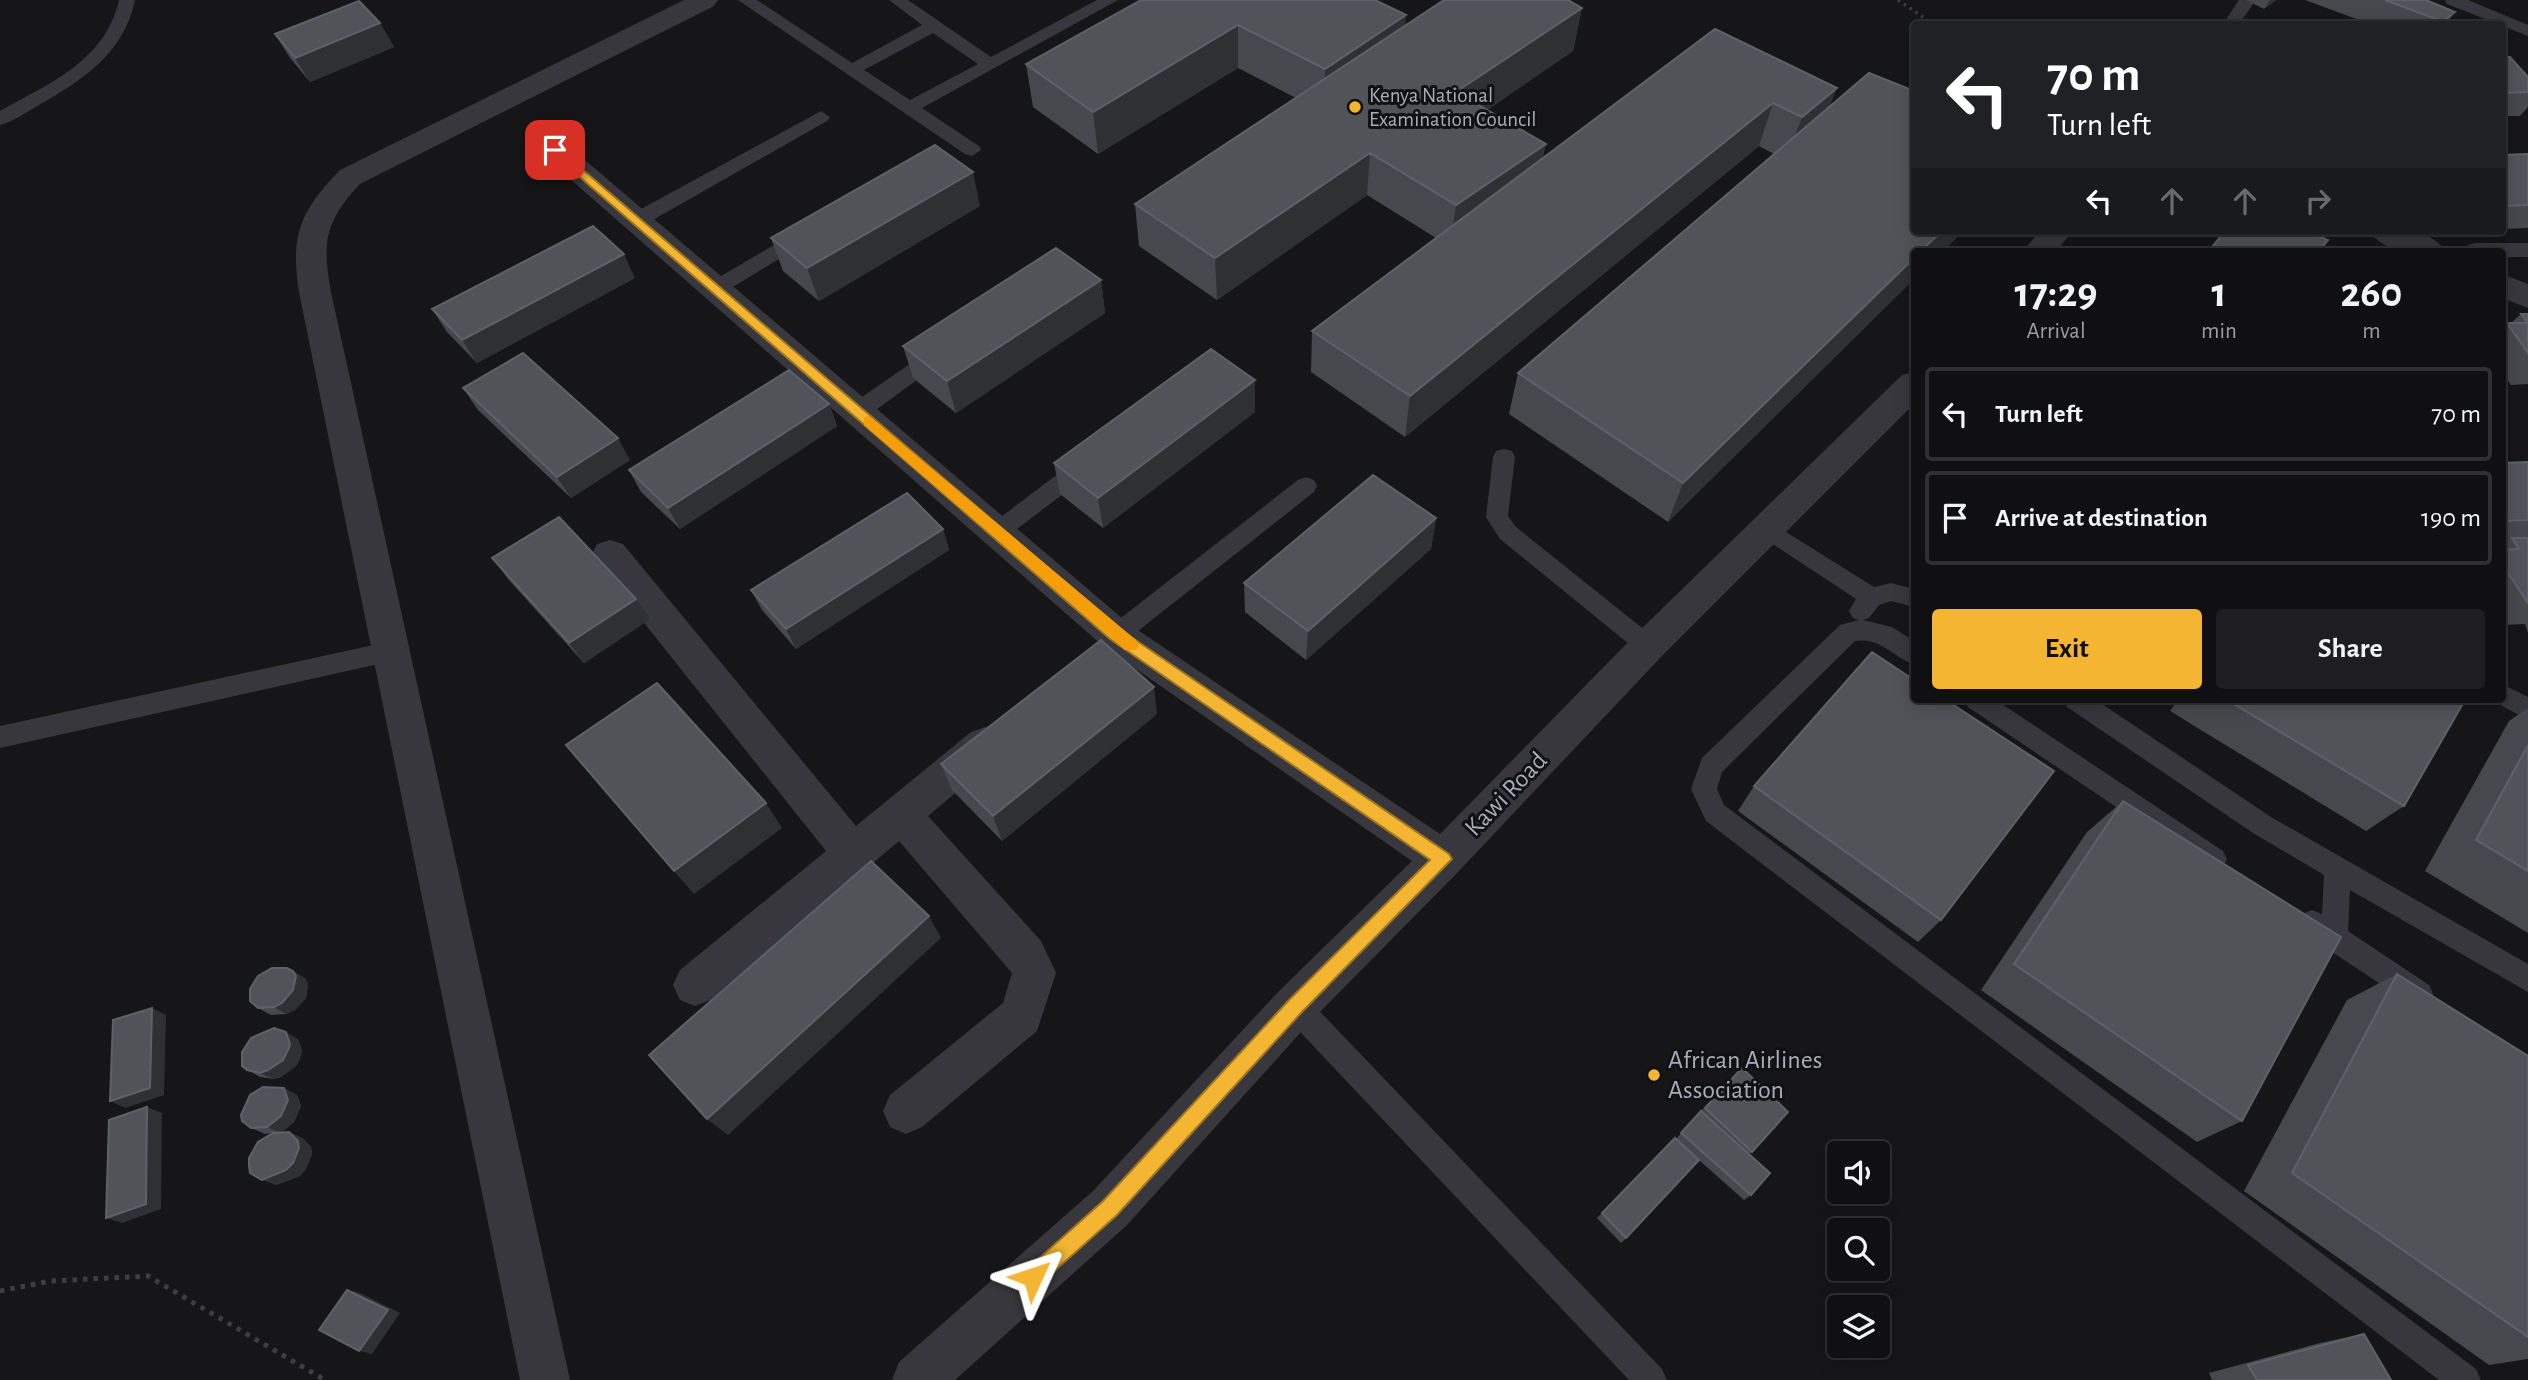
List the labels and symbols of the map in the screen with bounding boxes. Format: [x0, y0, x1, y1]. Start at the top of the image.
place label: Kenya National Examination Council [1369, 85, 1536, 130]
marker: Kenya National Examination Council [1347, 99, 1363, 115]
pin [525, 120, 585, 180]
street label: Kawi Road [1460, 747, 1552, 841]
place label: African Airlines Association [1668, 1047, 1822, 1103]
marker: African Airlines Association [1646, 1067, 1662, 1083]
position arrow [996, 1240, 1070, 1314]

